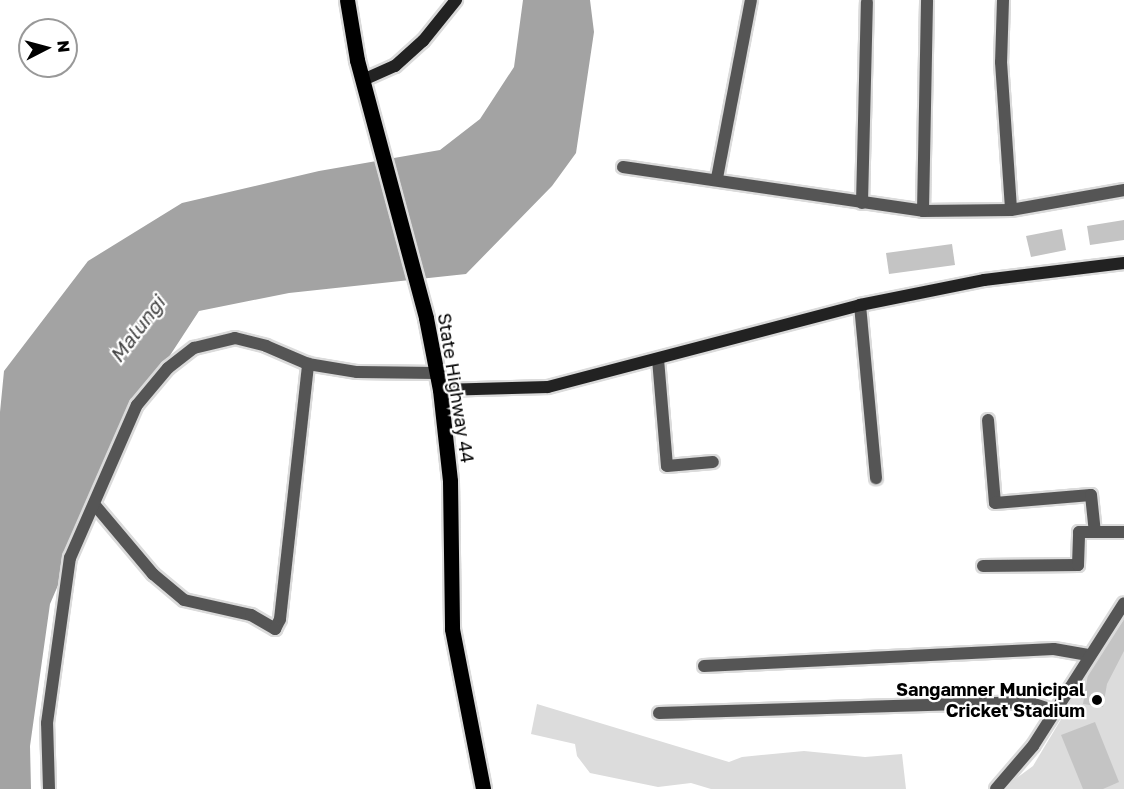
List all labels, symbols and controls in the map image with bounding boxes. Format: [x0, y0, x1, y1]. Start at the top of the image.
north arrow [18, 18, 78, 78]
text: N [53, 39, 74, 53]
water label: Malungi [104, 291, 170, 367]
street label: State Highway 44 [433, 311, 479, 465]
place label: Sangamner Municipal Cricket Stadium [896, 679, 1085, 722]
marker: Sangamner Municipal Cricket Stadium [1090, 693, 1104, 707]

